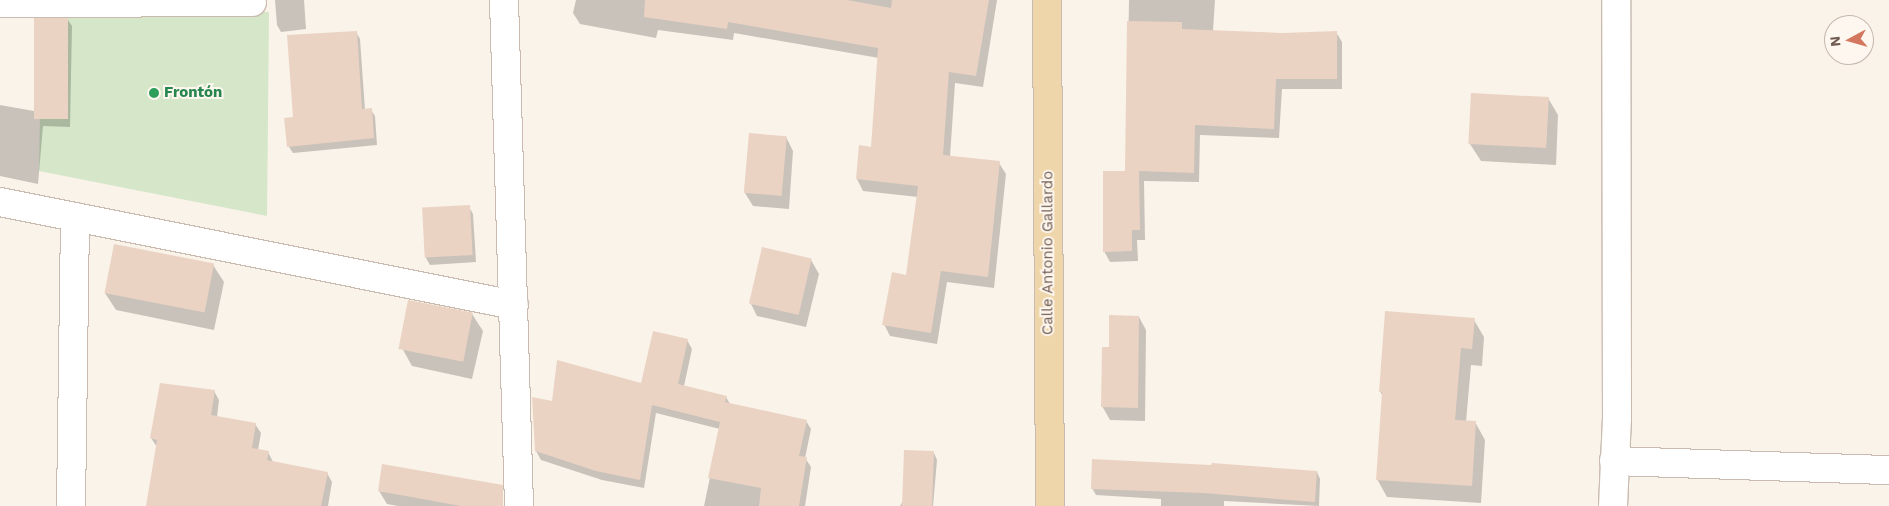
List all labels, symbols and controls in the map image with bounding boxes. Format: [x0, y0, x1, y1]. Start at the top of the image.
north arrow [1824, 15, 1874, 65]
text: N [1827, 35, 1844, 47]
place label: Frontón [164, 84, 222, 102]
marker: Frontón [148, 87, 160, 99]
street label: Calle Antonio Gallardo [1039, 171, 1057, 335]

